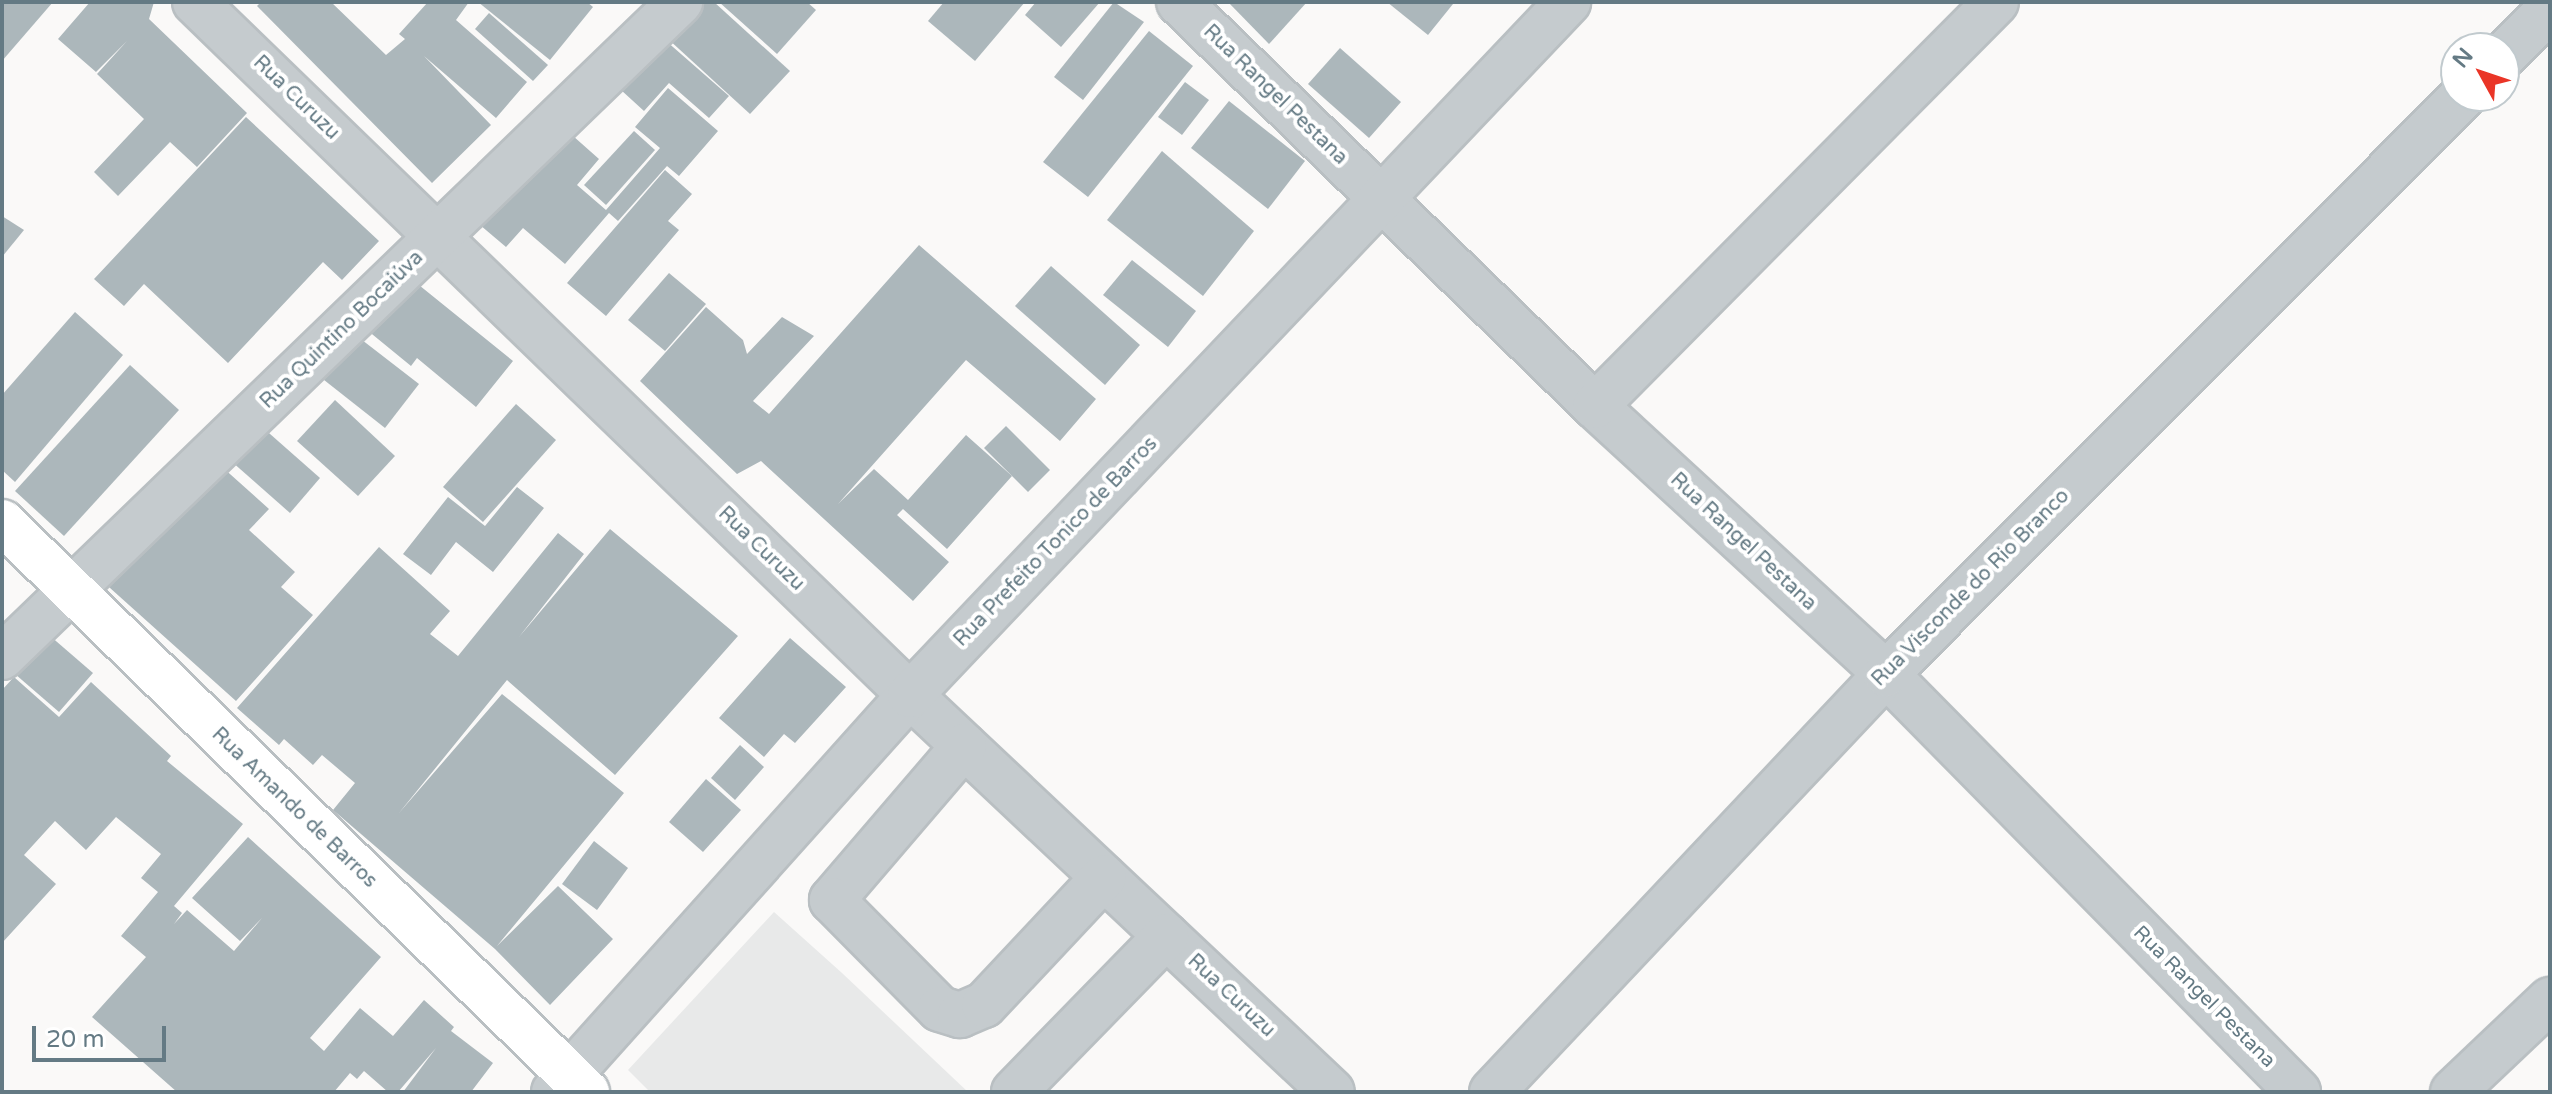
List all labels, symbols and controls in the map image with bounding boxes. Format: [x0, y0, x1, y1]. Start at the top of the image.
street label: Rua Rangel Pestana [1198, 20, 1352, 170]
north arrow [2440, 32, 2520, 112]
text: N [2448, 43, 2479, 73]
street label: Rua Curuzu [248, 51, 344, 145]
street label: Rua Quintino Bocaiúva [256, 246, 428, 414]
street label: Rua Prefeito Tonico de Barros [949, 432, 1163, 652]
street label: Rua Rangel Pestana [1665, 468, 1821, 616]
street label: Rua Visconde do Rio Branco [1867, 484, 2075, 692]
street label: Rua Curuzu [713, 502, 809, 596]
street label: Rua Amando de Barros [206, 723, 382, 893]
street label: Rua Rangel Pestana [2128, 921, 2280, 1073]
street label: Rua Curuzu [1182, 949, 1280, 1043]
scale bar [36, 1010, 170, 1060]
text: 20 m [46, 1025, 104, 1054]

